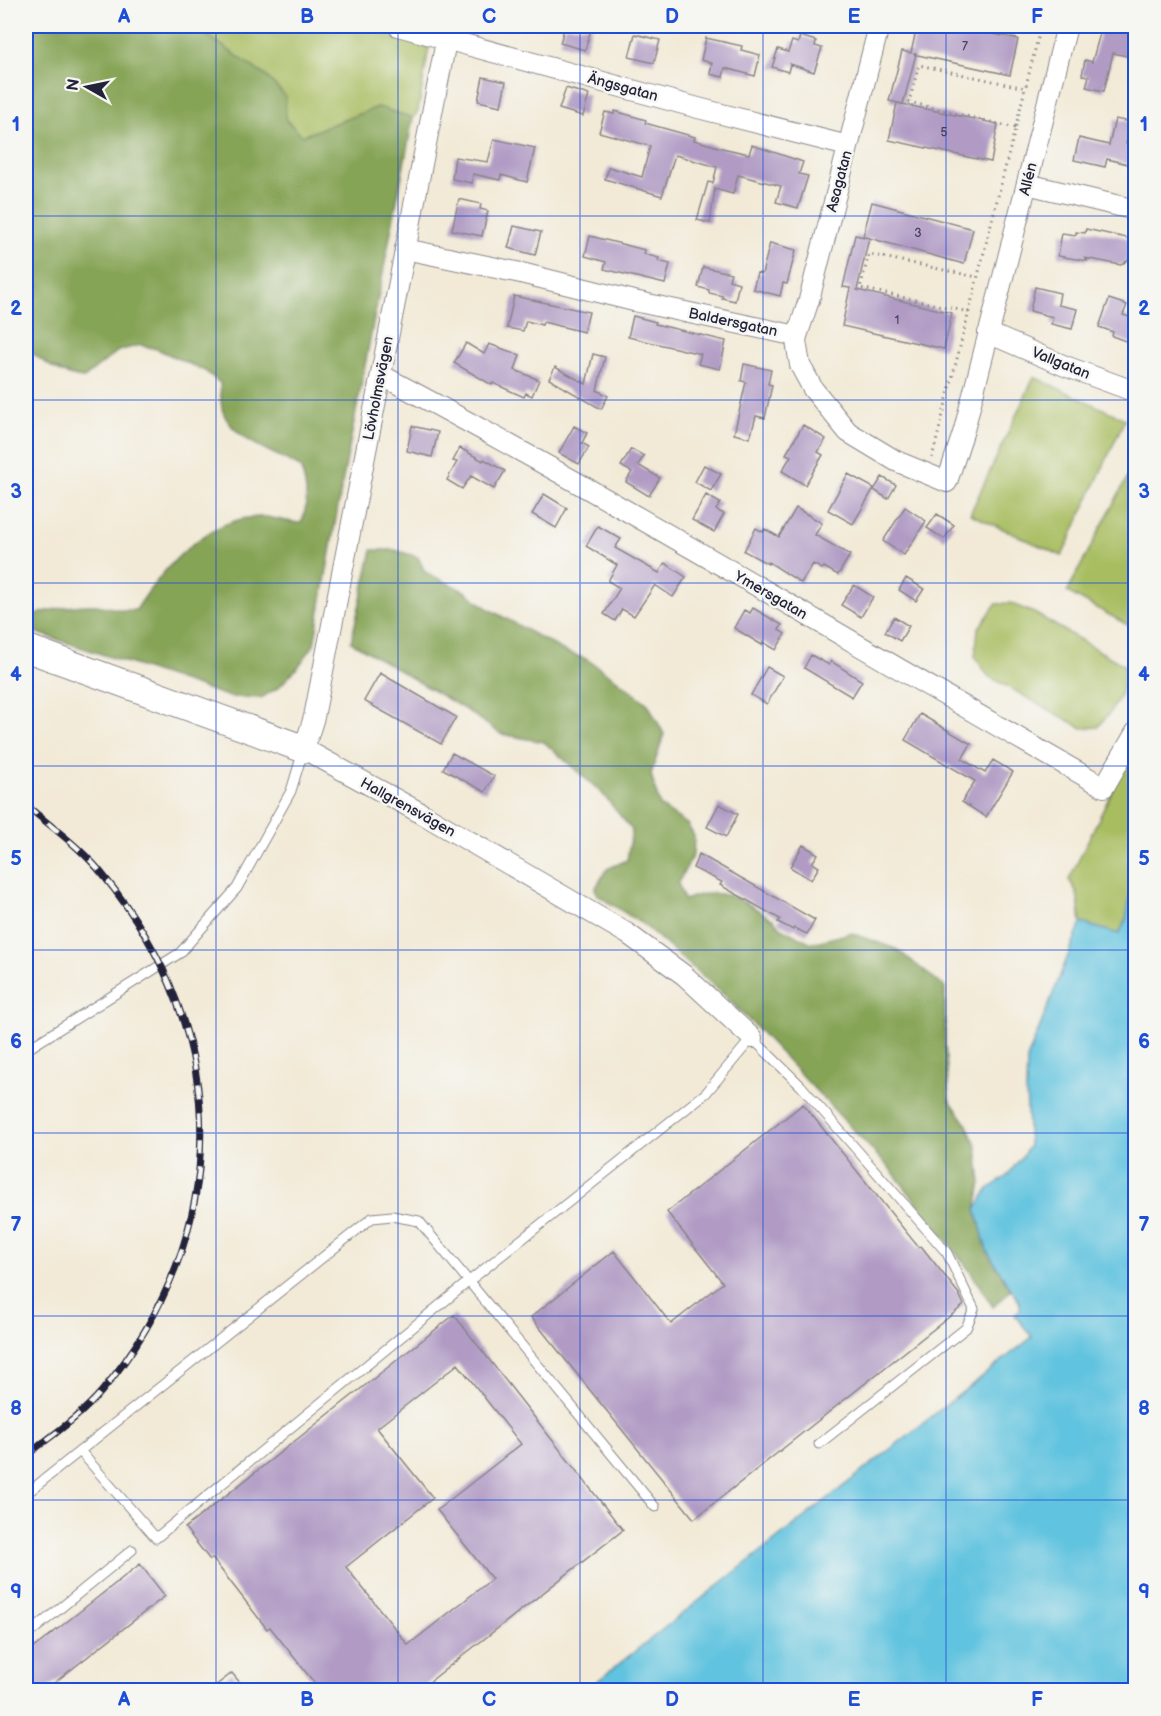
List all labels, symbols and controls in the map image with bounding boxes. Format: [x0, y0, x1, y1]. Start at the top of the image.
text: A [117, 5, 131, 29]
text: B [300, 5, 314, 29]
text: C [482, 5, 496, 29]
text: D [665, 5, 679, 29]
text: E [848, 5, 861, 29]
text: F [1031, 5, 1043, 29]
house number: 7 [962, 39, 968, 54]
north arrow [57, 57, 117, 117]
street label: Ängsgatan [586, 69, 660, 106]
text: N [63, 77, 84, 92]
text: 1 [12, 113, 20, 137]
text: 1 [1140, 113, 1148, 137]
house number: 5 [941, 125, 948, 140]
street label: Asagatan [822, 148, 857, 214]
street label: Allén [1015, 161, 1042, 198]
house number: 3 [914, 226, 922, 241]
text: 2 [10, 297, 22, 321]
text: 2 [1138, 297, 1150, 321]
street label: Baldersgatan [687, 304, 779, 341]
house number: 1 [895, 313, 899, 328]
street label: Lövholmsvägen [359, 335, 398, 442]
street label: Vallgatan [1029, 343, 1093, 384]
text: 3 [10, 480, 22, 504]
text: 3 [1138, 480, 1150, 504]
street label: Ymersgatan [730, 566, 811, 624]
text: 4 [10, 663, 22, 687]
text: 4 [1138, 663, 1150, 687]
street label: Hallgrensvägen [357, 773, 459, 841]
text: 5 [10, 847, 22, 871]
text: 5 [1138, 847, 1150, 871]
text: 6 [10, 1030, 22, 1054]
text: 6 [1138, 1030, 1150, 1054]
text: 7 [10, 1213, 22, 1237]
text: 7 [1138, 1213, 1150, 1237]
text: 8 [10, 1397, 22, 1421]
text: 8 [1138, 1397, 1150, 1421]
text: 9 [10, 1580, 22, 1604]
text: 9 [1138, 1580, 1150, 1604]
text: A [117, 1688, 131, 1712]
text: B [300, 1688, 314, 1712]
text: C [482, 1688, 496, 1712]
text: D [665, 1688, 679, 1712]
text: E [848, 1688, 861, 1712]
text: F [1031, 1688, 1043, 1712]

